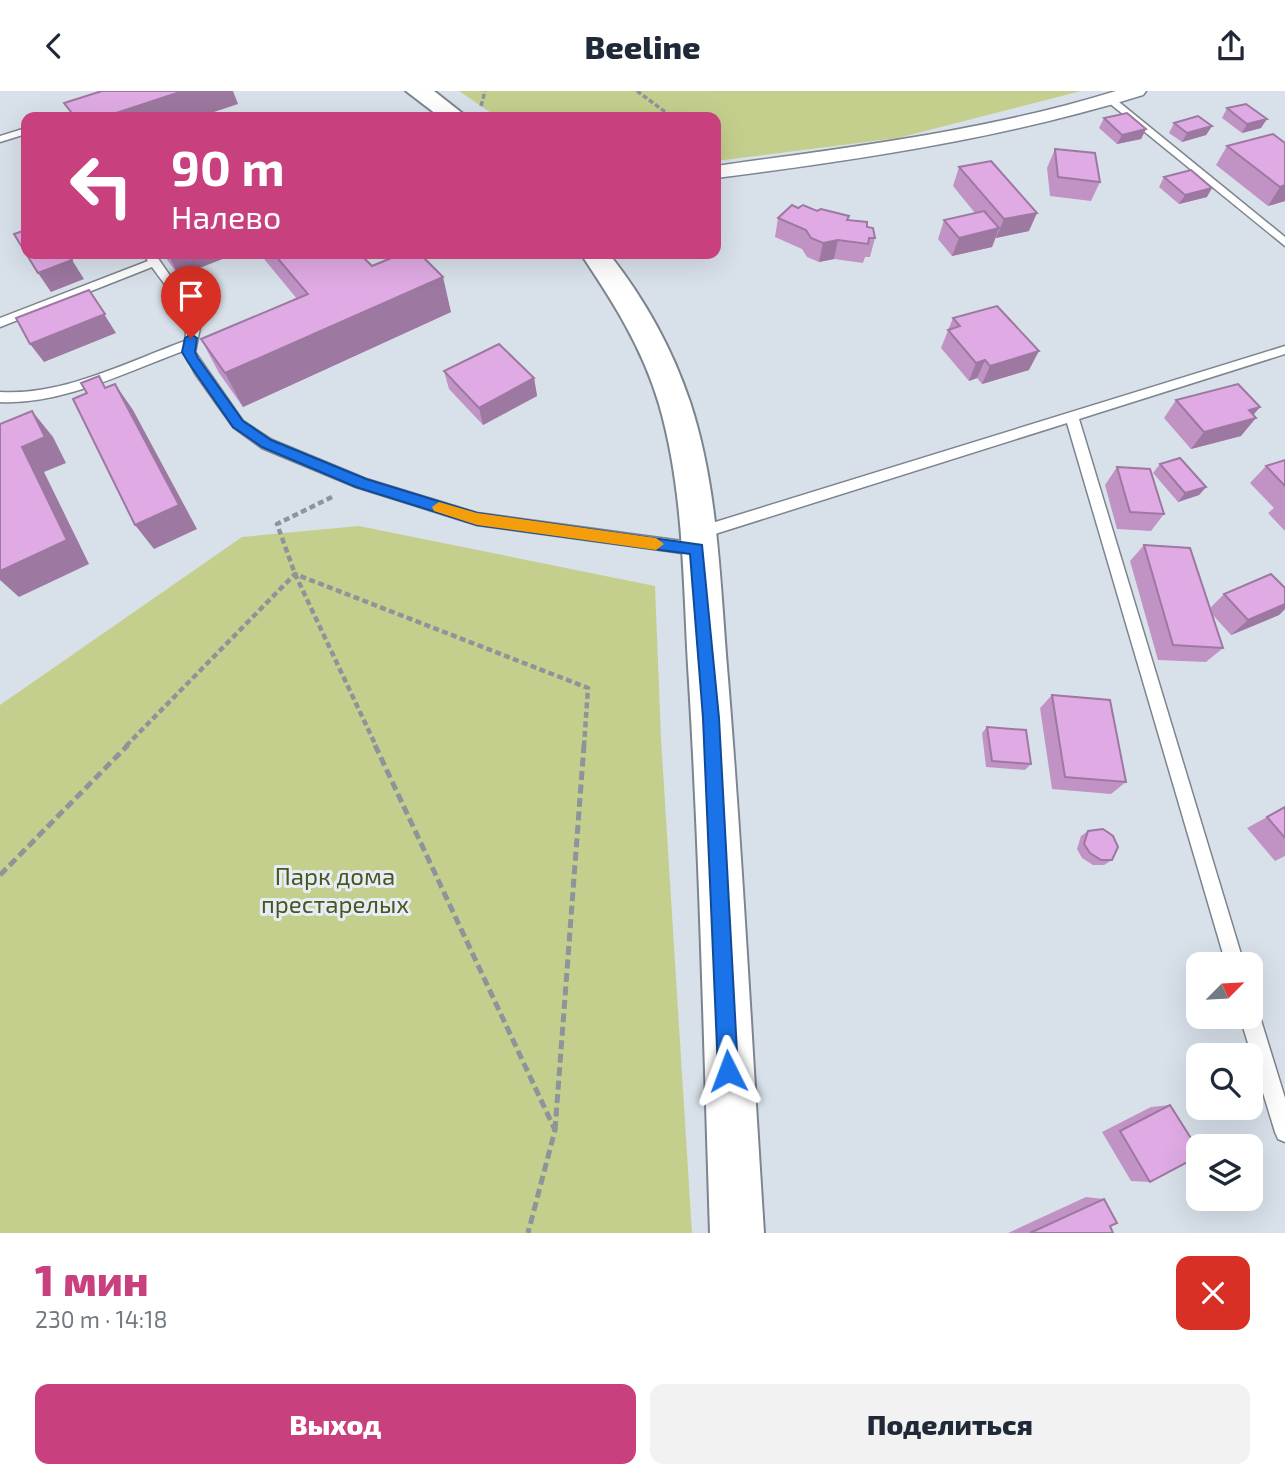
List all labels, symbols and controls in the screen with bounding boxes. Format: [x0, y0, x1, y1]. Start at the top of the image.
icon: back [35, 27, 73, 65]
text: Beeline [584, 27, 701, 65]
icon: share [1212, 27, 1250, 65]
text: 90 m [171, 137, 285, 196]
icon: left [56, 140, 147, 231]
text: Налево [171, 197, 281, 235]
pin [161, 266, 221, 338]
icon: arrive [172, 277, 210, 315]
park label: Парк дома престарелых [261, 861, 409, 918]
north arrow [1186, 952, 1264, 1029]
map controls [1186, 952, 1263, 1211]
position arrow [691, 1034, 765, 1108]
button: search [1186, 1043, 1263, 1120]
button: layers [1186, 1134, 1263, 1211]
text: 1 мин [35, 1254, 149, 1304]
button: close [1176, 1256, 1250, 1330]
text: 230 m · 14:18 [35, 1305, 167, 1333]
button: Выход [35, 1384, 636, 1464]
button: Поделиться [650, 1384, 1250, 1464]

